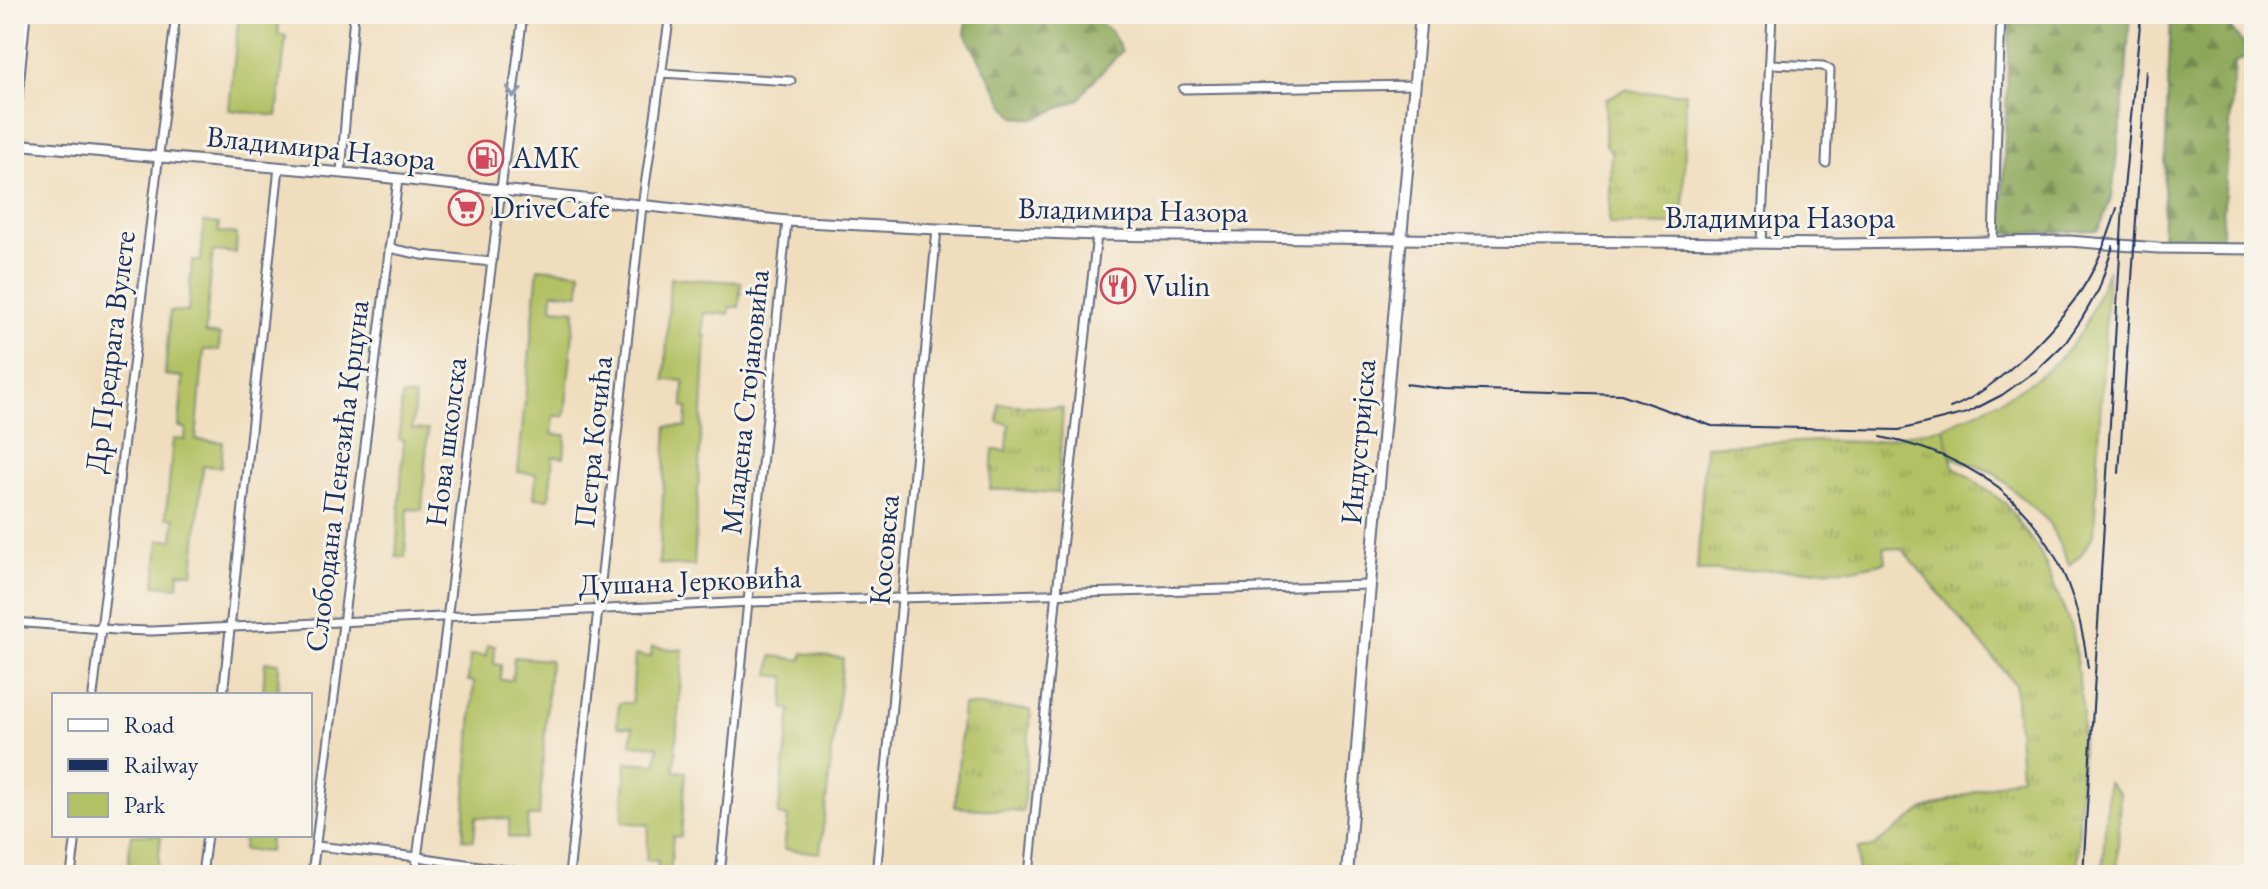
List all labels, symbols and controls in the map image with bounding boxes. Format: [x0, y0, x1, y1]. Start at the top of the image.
one-way arrow [506, 85, 523, 98]
street label: Владимира Назора [205, 116, 438, 179]
place label: АМК [511, 138, 580, 177]
fuel station icon: АМК [467, 139, 505, 177]
place label: DriveCafe [492, 188, 610, 227]
street label: Владимира Назора [1018, 188, 1248, 231]
supermarket icon: DriveCafe [447, 189, 485, 227]
street label: Владимира Назора [1665, 198, 1895, 237]
street label: Др Предрага Вулете [75, 228, 144, 475]
place label: Vulin [1144, 266, 1211, 305]
restaurant icon: Vulin [1099, 267, 1137, 305]
street label: Младена Стојановића [711, 268, 778, 536]
street label: Слободана Пенезића Крцуна [296, 298, 377, 654]
street label: Петра Кочића [564, 354, 621, 530]
street label: Нова школска [416, 355, 475, 529]
street label: Индустријска [1331, 358, 1384, 526]
street label: Косовска [859, 493, 908, 607]
street label: Душана Јерковића [578, 557, 802, 604]
legend [52, 693, 312, 837]
text: Road [124, 709, 175, 740]
text: Railway [124, 749, 199, 780]
text: Park [124, 789, 166, 820]

